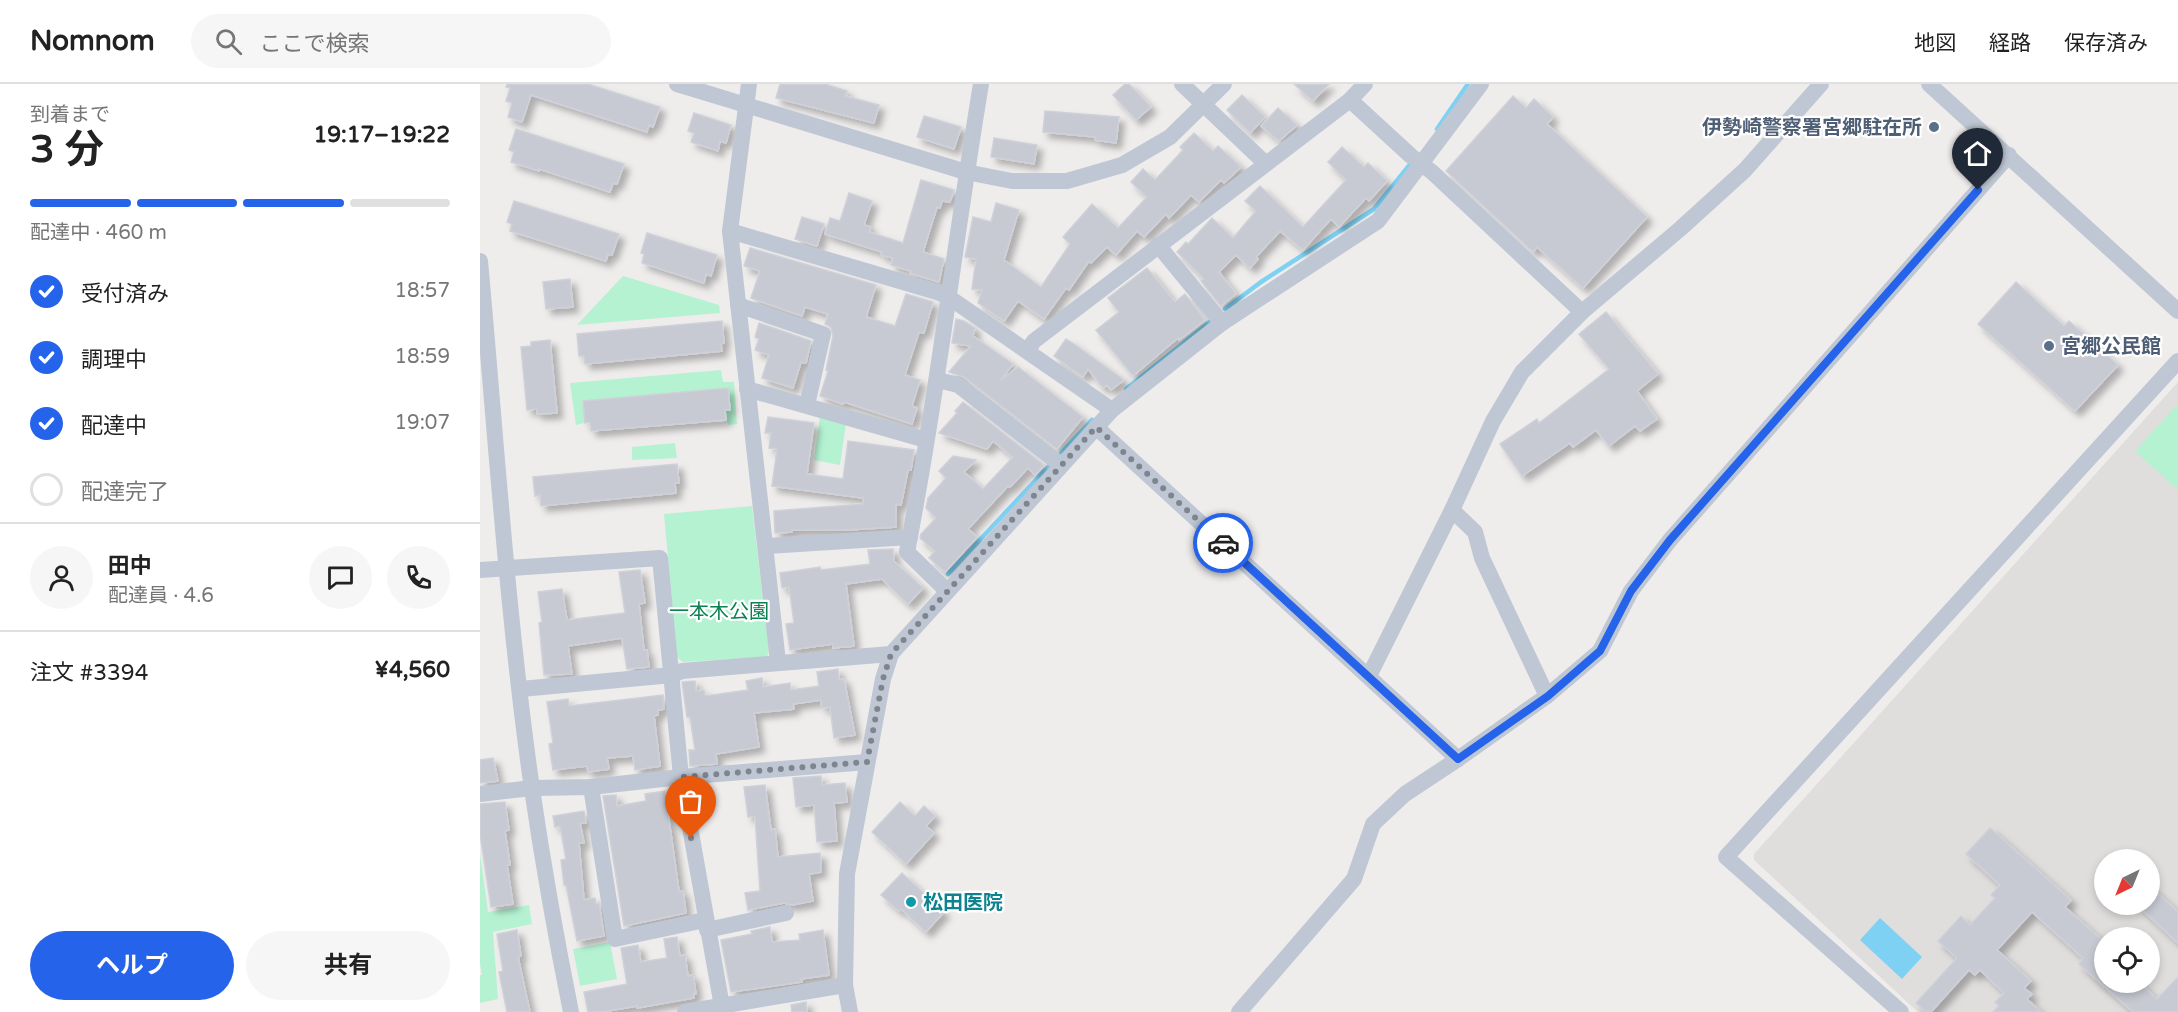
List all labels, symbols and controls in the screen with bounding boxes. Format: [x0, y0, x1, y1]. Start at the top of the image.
search box [191, 14, 611, 68]
text: Nomnom [30, 24, 155, 58]
icon: search [212, 25, 245, 58]
text: ここで検索 [260, 31, 370, 57]
text: 地図 [1914, 31, 1956, 56]
text: 経路 [1989, 31, 2031, 56]
text: 保存済み [2064, 31, 2148, 56]
text: 到着まで [30, 103, 110, 127]
place label: 伊勢崎警察署宮郷駐在所 [1702, 116, 1922, 140]
marker: 伊勢崎警察署宮郷駐在所 [1927, 120, 1941, 134]
text: 19:17–19:22 [313, 122, 450, 148]
text: 3 分 [30, 126, 104, 173]
pin [1952, 128, 2003, 190]
icon: home [1961, 137, 1994, 170]
text: 配達中 · 460 m [30, 221, 167, 245]
icon: check [30, 275, 63, 308]
text: 18:57 [395, 279, 450, 303]
text: 受付済み [81, 281, 169, 307]
place label: 宮郷公民館 [2061, 335, 2161, 359]
marker: 宮郷公民館 [2042, 339, 2056, 353]
icon: check [30, 341, 63, 374]
text: 18:59 [395, 345, 450, 369]
text: 調理中 [81, 347, 147, 373]
icon: check [30, 407, 63, 440]
text: 19:07 [395, 411, 450, 435]
text: 配達中 [81, 413, 147, 439]
text: 配達完了 [81, 479, 169, 505]
courier [1193, 513, 1253, 573]
icon: car [1207, 527, 1240, 560]
button: person [30, 546, 93, 609]
button: chat [309, 546, 372, 609]
button: phone [387, 546, 450, 609]
text: 田中 [108, 553, 152, 579]
text: 配達員 · 4.6 [108, 584, 214, 608]
park label: 一本木公園 [669, 600, 769, 624]
text: ¥4,560 [375, 657, 450, 683]
text: 注文 #3394 [30, 660, 148, 686]
pin [665, 776, 716, 838]
icon: bag [674, 785, 707, 818]
north arrow [2094, 849, 2160, 915]
map controls [2094, 849, 2160, 993]
place label: 松田医院 [923, 891, 1003, 915]
marker: 松田医院 [904, 895, 918, 909]
button: locate [2094, 927, 2160, 993]
button: ヘルプ [30, 931, 234, 1000]
button: 共有 [246, 931, 450, 1000]

